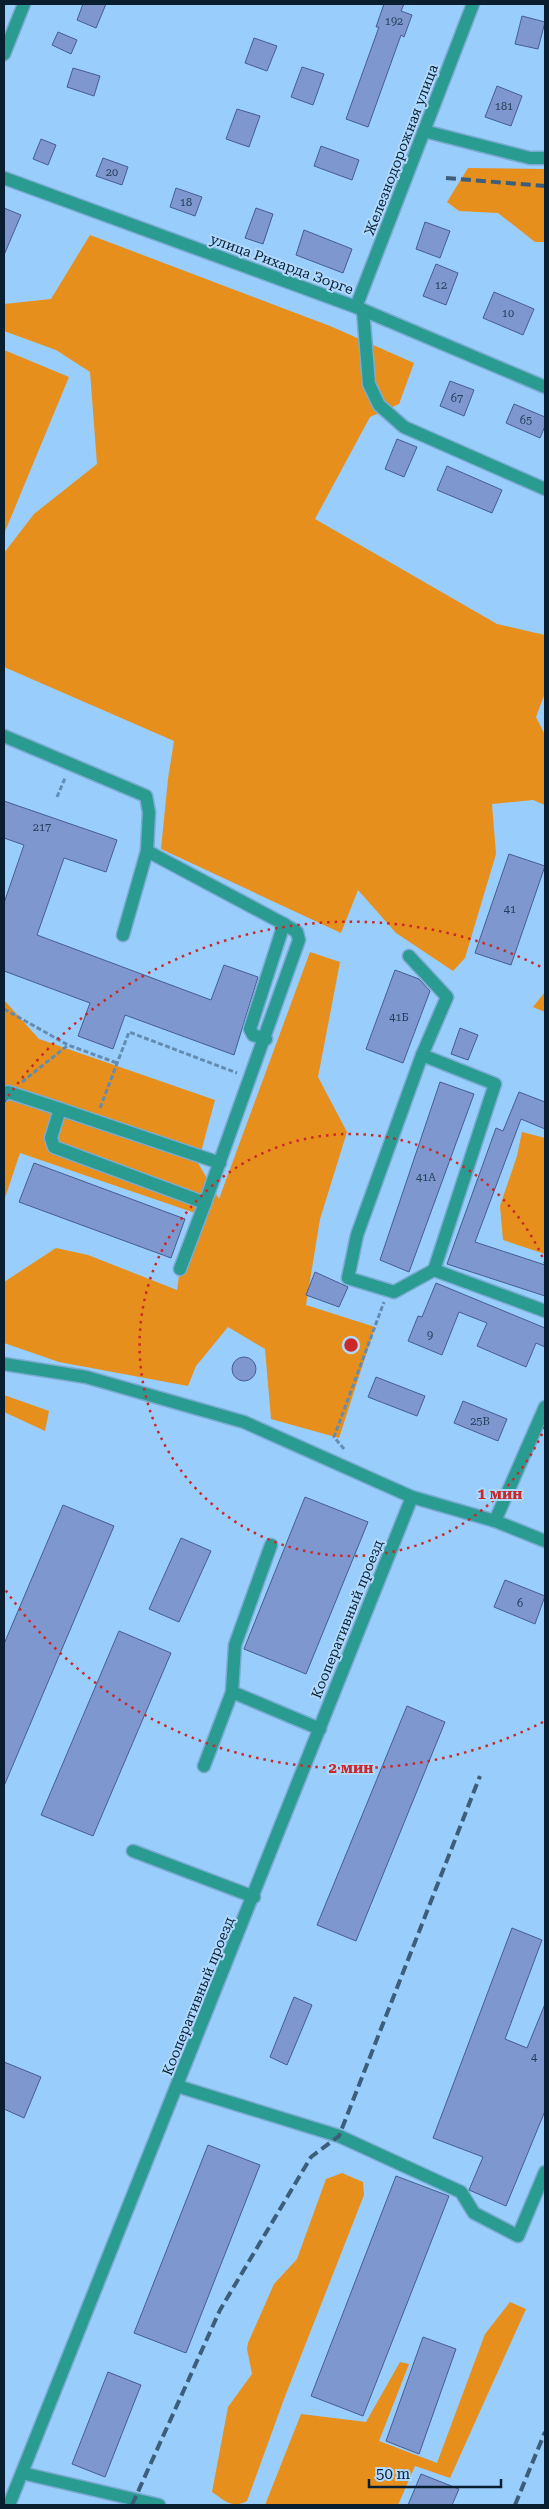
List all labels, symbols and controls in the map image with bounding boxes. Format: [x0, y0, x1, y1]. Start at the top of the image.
house number: 192 [385, 15, 403, 28]
street label: Железнодорожная улица [361, 62, 441, 238]
house number: 181 [495, 100, 513, 113]
house number: 20 [106, 166, 118, 179]
house number: 18 [180, 196, 192, 209]
street label: улица Рихарда Зорге [208, 231, 356, 297]
house number: 12 [435, 279, 447, 292]
house number: 10 [502, 307, 514, 320]
house number: 67 [451, 392, 463, 405]
house number: 65 [520, 414, 532, 427]
house number: 217 [33, 821, 51, 834]
house number: 41 [504, 903, 516, 916]
house number: 41Б [389, 1011, 409, 1024]
house number: 41А [416, 1171, 436, 1184]
house number: 9 [427, 1329, 433, 1342]
centre of rings [342, 1336, 360, 1354]
house number: 25В [470, 1415, 490, 1428]
text: 1 мин [478, 1485, 522, 1503]
street label: Кооперативный проезд [308, 1537, 386, 1701]
house number: 6 [517, 1597, 523, 1610]
text: 2 мин [329, 1759, 373, 1777]
street label: Кооперативный проезд [159, 1914, 237, 2078]
house number: 4 [531, 2051, 538, 2064]
scale bar [369, 2456, 502, 2488]
text: 50 m [376, 2465, 411, 2483]

